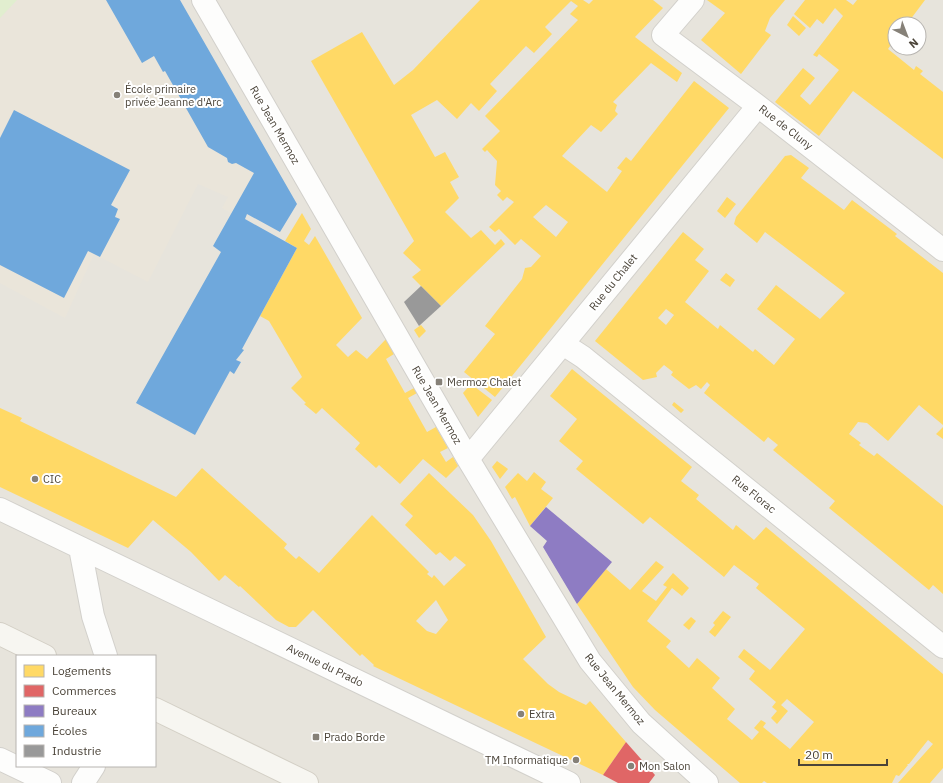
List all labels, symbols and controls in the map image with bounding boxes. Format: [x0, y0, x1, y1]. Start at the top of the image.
north arrow [887, 16, 927, 56]
text: N [906, 36, 921, 51]
place label: École primaire privée Jeanne d'Arc [125, 82, 222, 109]
street label: Rue Jean Mermoz [247, 83, 303, 167]
marker: École primaire privée Jeanne d'Arc [112, 90, 122, 100]
street label: Rue de Cluny [756, 102, 816, 153]
street label: Rue du Chalet [586, 251, 640, 313]
street label: Rue Jean Mermoz [409, 363, 465, 447]
place label: Mermoz Chalet [447, 375, 521, 389]
marker: Mermoz Chalet [434, 377, 444, 387]
place label: CIC [43, 472, 61, 486]
street label: Rue Florac [729, 472, 779, 516]
marker: CIC [30, 474, 40, 484]
street label: Avenue du Prado [284, 640, 366, 690]
street label: Rue Jean Mermoz [582, 650, 648, 728]
legend [16, 655, 156, 767]
text: Logements [52, 663, 112, 678]
text: Commerces [52, 683, 117, 698]
text: Bureaux [52, 703, 97, 718]
place label: Extra [529, 707, 555, 721]
marker: Extra [516, 709, 526, 719]
text: Écoles [52, 723, 87, 738]
place label: Prado Borde [324, 730, 385, 744]
marker: Prado Borde [311, 732, 321, 742]
scale bar [799, 741, 887, 767]
text: Industrie [52, 743, 102, 758]
text: 20 m [805, 747, 833, 762]
place label: TM Informatique [485, 753, 568, 767]
marker: TM Informatique [571, 755, 581, 765]
place label: Mon Salon [639, 759, 691, 773]
marker: Mon Salon [626, 761, 636, 771]

